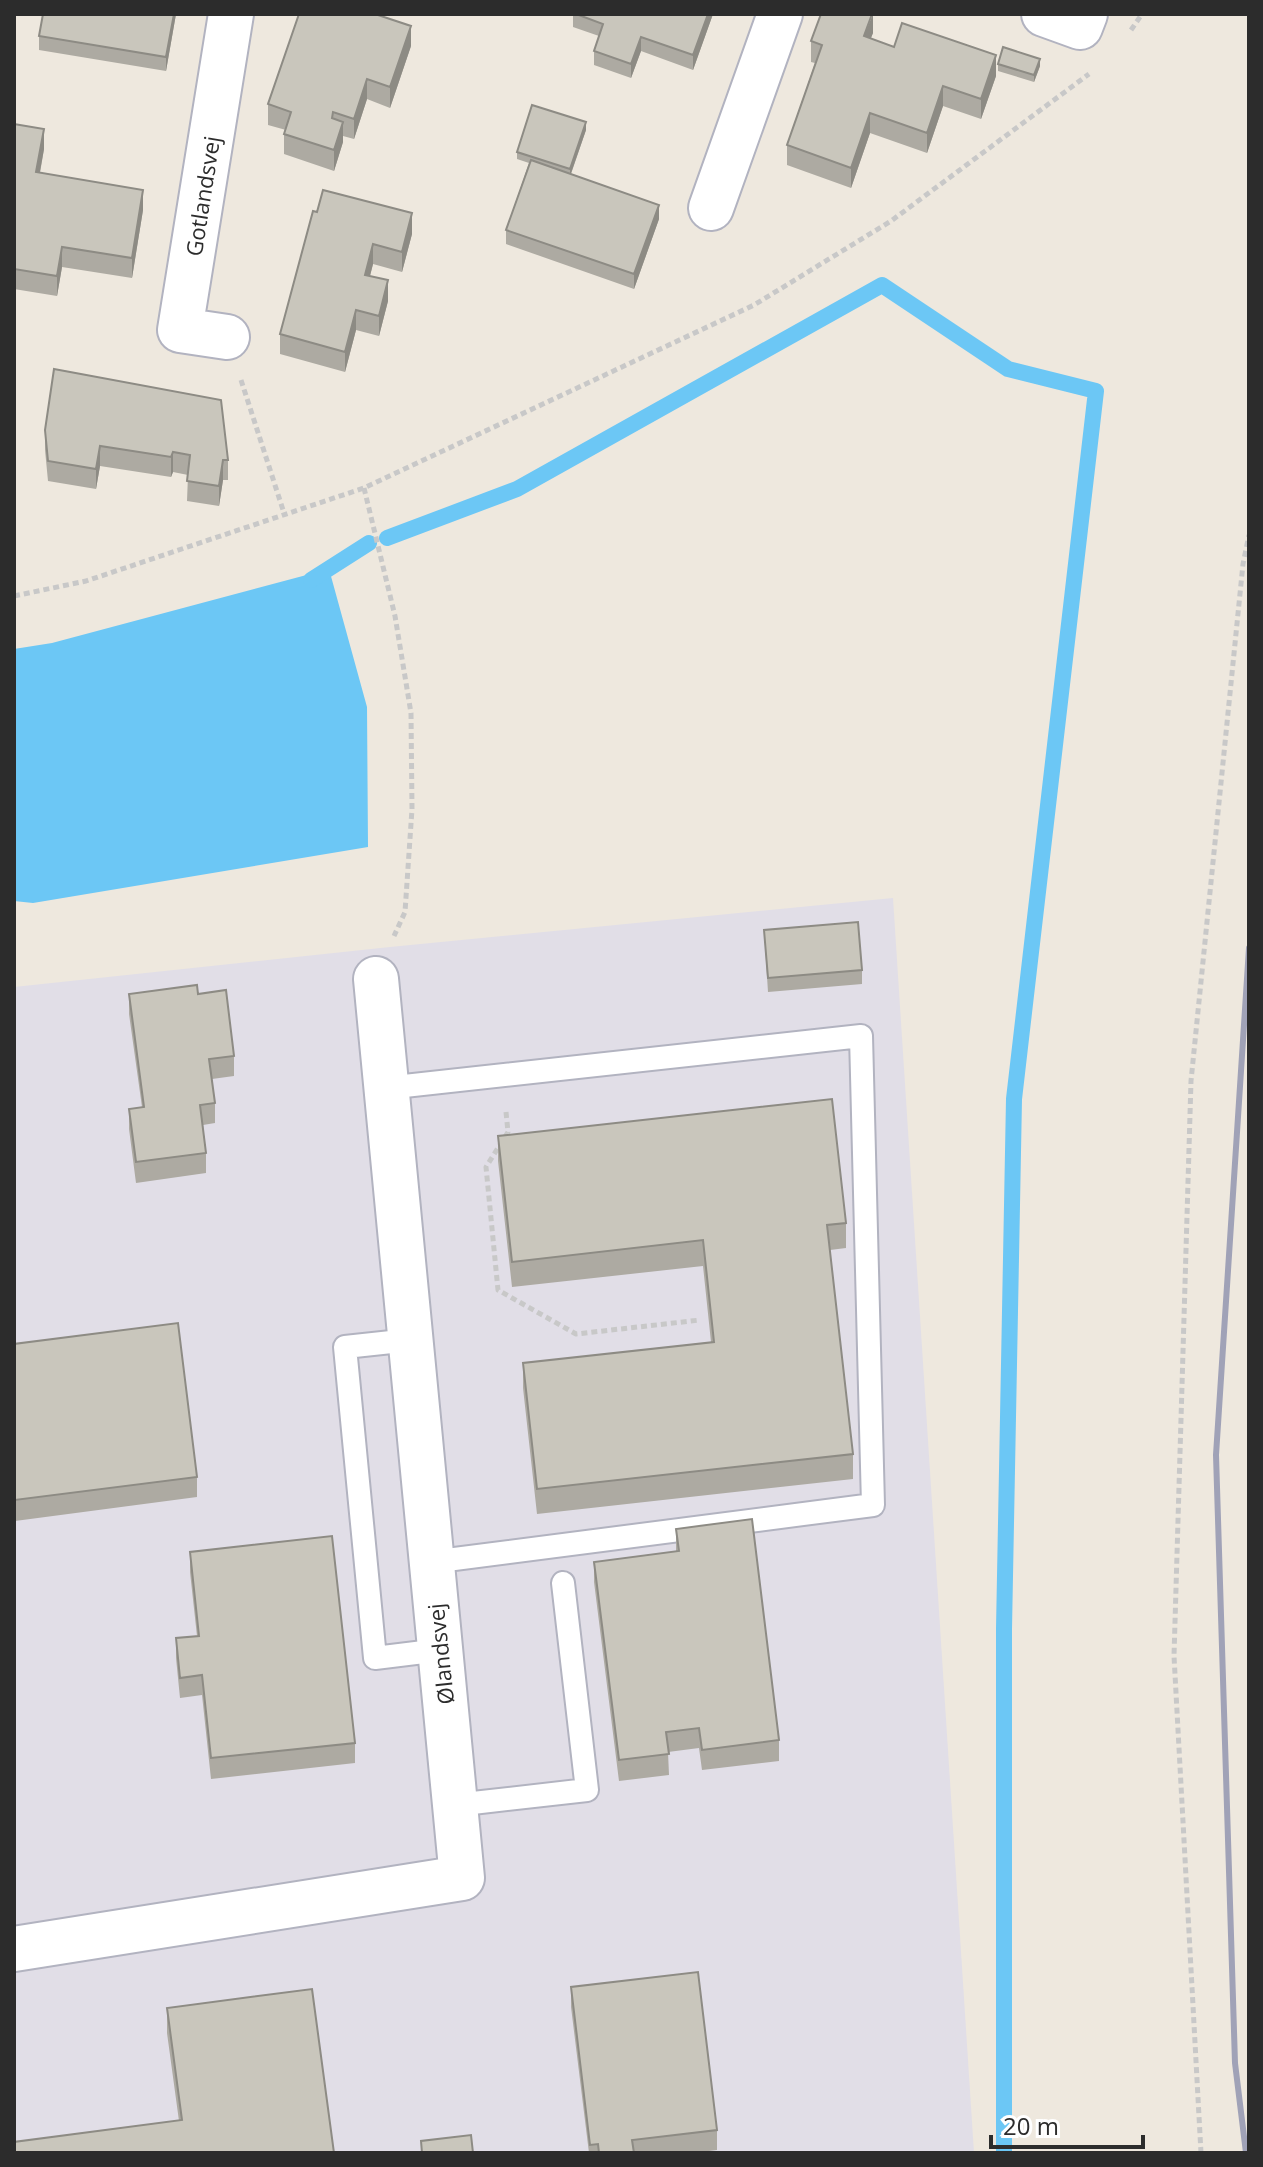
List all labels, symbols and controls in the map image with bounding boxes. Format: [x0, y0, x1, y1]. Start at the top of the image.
street label: Gotlandsvej [178, 134, 226, 258]
street label: Ølandsvej [420, 1602, 460, 1706]
scale bar [991, 2099, 1143, 2149]
text: 20 m [1003, 2109, 1059, 2142]

